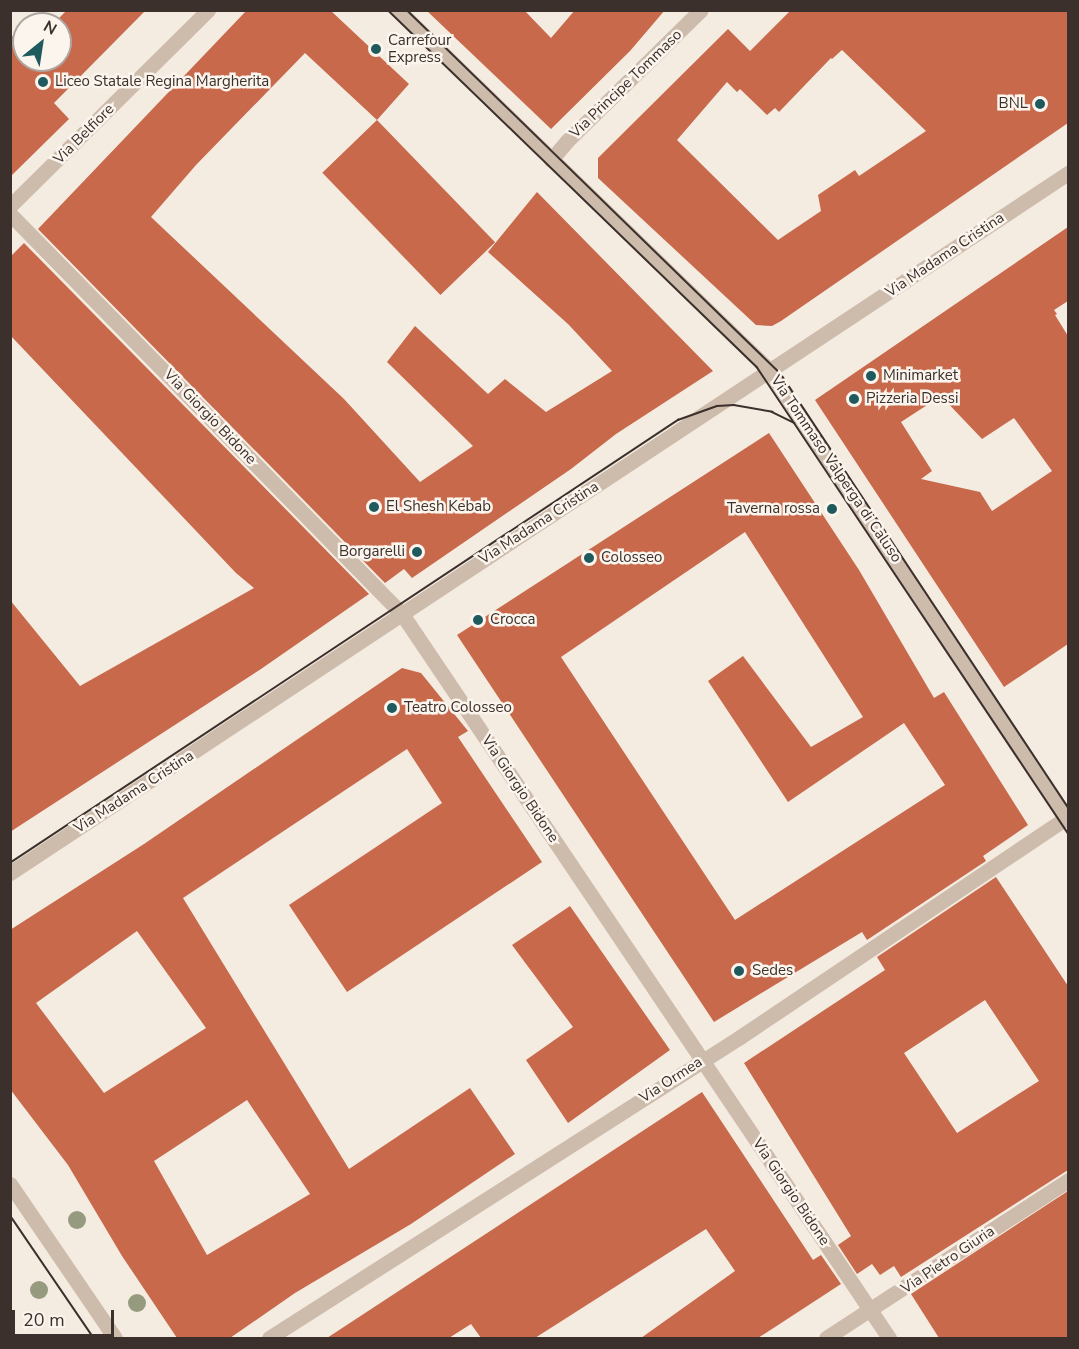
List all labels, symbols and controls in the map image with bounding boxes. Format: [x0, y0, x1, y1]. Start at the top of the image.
north arrow [12, 12, 72, 72]
text: N [39, 16, 61, 41]
street label: Via Principe Tommaso [566, 26, 686, 142]
place label: Carrefour Express [388, 31, 451, 66]
marker: Carrefour Express [369, 42, 383, 56]
place label: Liceo Statale Regina Margherita [55, 73, 269, 91]
marker: Liceo Statale Regina Margherita [36, 75, 50, 89]
place label: BNL [999, 95, 1028, 113]
marker: BNL [1033, 97, 1047, 111]
street label: Via Belfiore [50, 100, 118, 168]
street label: Via Madama Cristina [882, 209, 1008, 301]
street label: Via Giorgio Bidone [160, 366, 260, 468]
place label: Minimarket [883, 367, 958, 385]
marker: Minimarket [864, 369, 878, 383]
street label: Via Tommaso Valperga di Caluso [767, 372, 905, 566]
place label: Pizzeria Dessi [866, 390, 958, 408]
marker: Pizzeria Dessi [847, 392, 861, 406]
street label: Via Madama Cristina [476, 478, 602, 568]
place label: El Shesh Kebab [386, 498, 491, 516]
marker: El Shesh Kebab [367, 500, 381, 514]
place label: Taverna rossa [727, 500, 820, 518]
marker: Taverna rossa [825, 502, 839, 516]
place label: Borgarelli [339, 543, 405, 561]
marker: Borgarelli [410, 545, 424, 559]
place label: Colosseo [601, 549, 662, 567]
marker: Colosseo [582, 551, 596, 565]
place label: Crocca [490, 611, 535, 629]
marker: Crocca [471, 613, 485, 627]
place label: Teatro Colosseo [404, 699, 512, 717]
marker: Teatro Colosseo [385, 701, 399, 715]
street label: Via Giorgio Bidone [478, 732, 562, 846]
street label: Via Madama Cristina [71, 747, 197, 837]
marker: Sedes [730, 962, 748, 980]
place label: Sedes [752, 962, 793, 980]
street label: Via Ormea [636, 1053, 706, 1107]
street label: Via Giorgio Bidone [749, 1135, 833, 1249]
street label: Via Pietro Giuria [898, 1222, 998, 1298]
scale bar [15, 1298, 117, 1336]
text: 20 m [23, 1308, 65, 1332]

